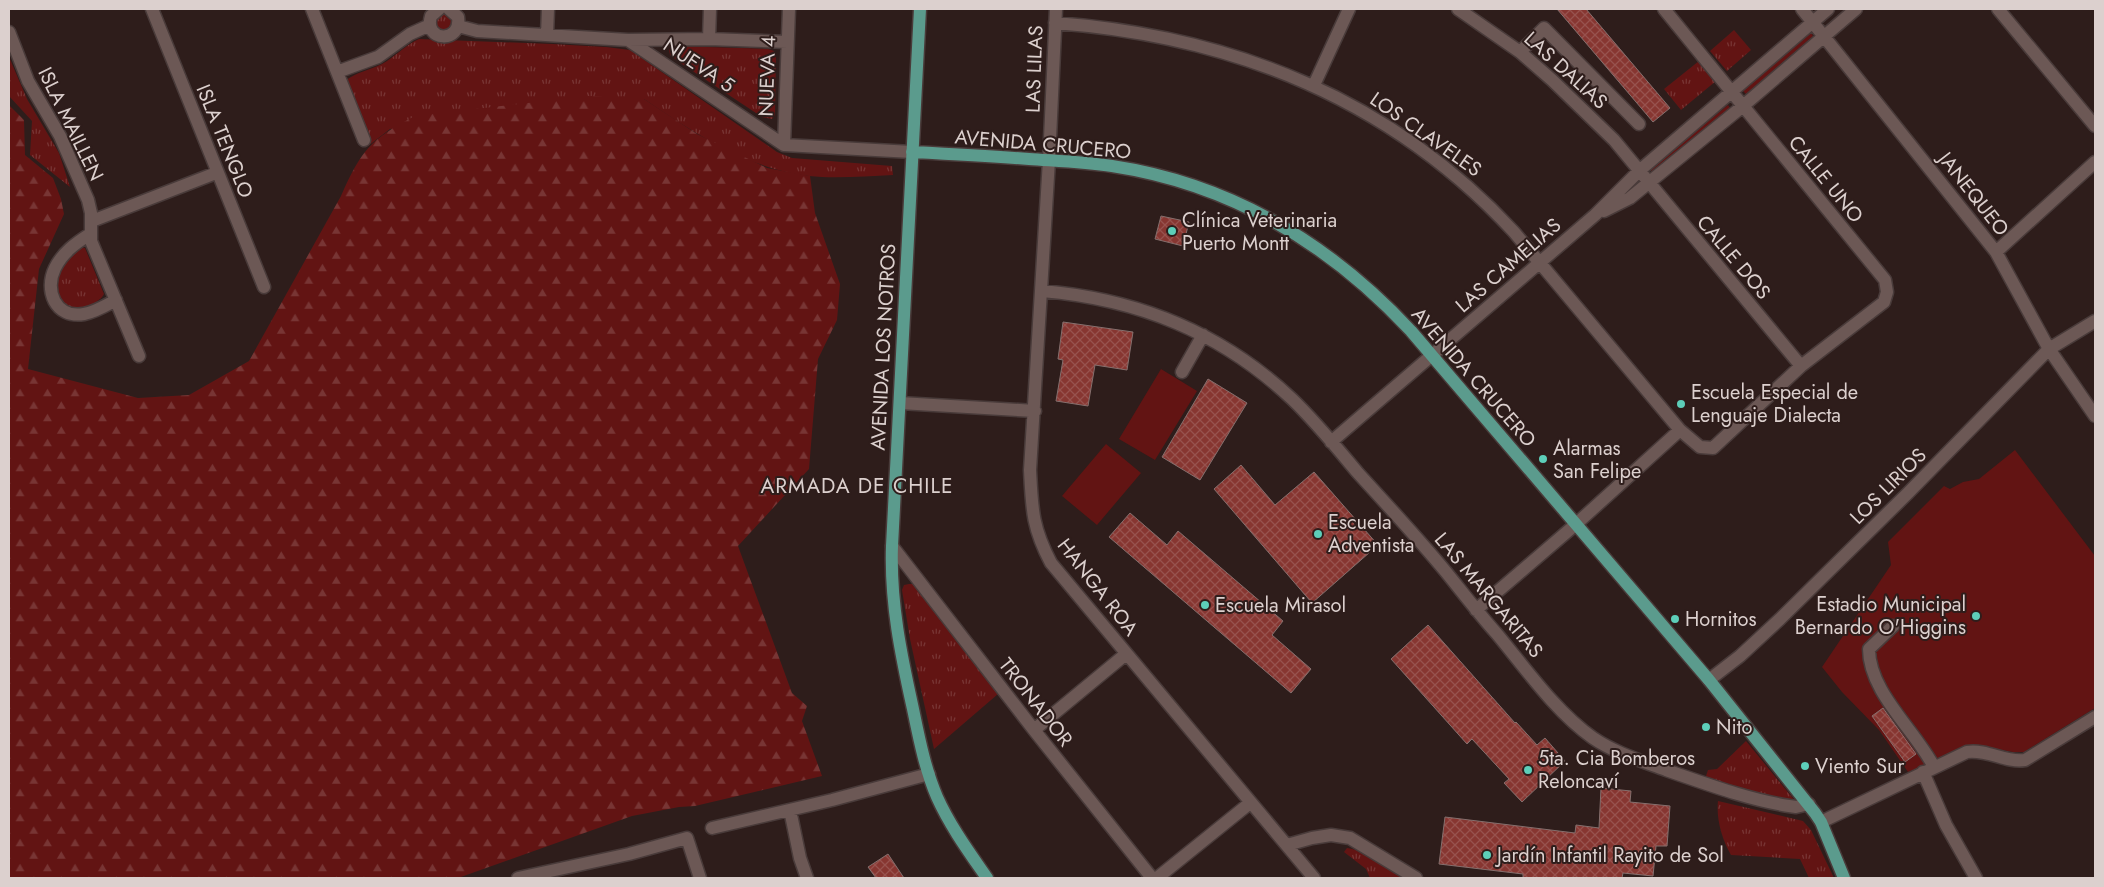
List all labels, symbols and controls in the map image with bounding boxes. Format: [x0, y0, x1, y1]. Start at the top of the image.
street label: LAS LILAS [1018, 25, 1051, 113]
street label: LAS DALIAS [1517, 25, 1614, 116]
street label: NUEVA 5 [657, 31, 740, 100]
street label: NUEVA 4 [752, 35, 783, 117]
street label: ISLA MAILLEN [30, 62, 111, 186]
street label: ISLA TENGLO [189, 80, 260, 202]
street label: LOS CLAVELES [1364, 85, 1488, 184]
street label: AVENIDA CRUCERO [953, 122, 1132, 167]
street label: CALLE UNO [1781, 129, 1870, 229]
street label: JANEQUEO [1930, 144, 2016, 242]
place label: Clínica Veterinaria Puerto Montt [1182, 206, 1337, 258]
street label: CALLE DOS [1690, 209, 1778, 306]
street label: LAS CAMELIAS [1449, 211, 1568, 319]
marker: Clínica Veterinaria Puerto Montt [1166, 225, 1178, 237]
street label: AVENIDA LOS NOTROS [864, 243, 903, 451]
street label: AVENIDA CRUCERO [1405, 301, 1543, 454]
place label: Escuela Especial de Lenguaje Dialecta [1691, 378, 1858, 430]
marker: Escuela Especial de Lenguaje Dialecta [1675, 398, 1687, 410]
place label: Alarmas San Felipe [1553, 434, 1641, 486]
street label: LOS LIRIOS [1843, 441, 1933, 531]
marker: Alarmas San Felipe [1537, 453, 1549, 465]
district label: ARMADA DE CHILE [761, 471, 953, 501]
place label: Escuela Adventista [1328, 508, 1414, 560]
street label: LAS MARGARITAS [1427, 526, 1550, 664]
marker: Escuela Adventista [1312, 528, 1324, 540]
street label: HANGA ROA [1050, 532, 1145, 643]
place label: Estadio Municipal Bernardo O'Higgins [1795, 590, 1966, 642]
place label: Escuela Mirasol [1215, 591, 1346, 620]
marker: Escuela Mirasol [1199, 599, 1211, 611]
place label: Hornitos [1685, 605, 1757, 634]
marker: Estadio Municipal Bernardo O'Higgins [1970, 610, 1982, 622]
marker: Hornitos [1669, 613, 1681, 625]
street label: TRONADOR [992, 652, 1080, 753]
place label: Nito [1716, 713, 1753, 742]
marker: Nito [1700, 721, 1712, 733]
place label: 5ta. Cia Bomberos Reloncaví [1538, 744, 1695, 796]
place label: Viento Sur [1815, 752, 1904, 781]
marker: Viento Sur [1799, 760, 1811, 772]
marker: 5ta. Cia Bomberos Reloncaví [1522, 764, 1534, 776]
place label: Jardín Infantil Rayito de Sol [1494, 841, 1724, 870]
marker: Jardín Infantil Rayito de Sol [1481, 849, 1493, 861]

